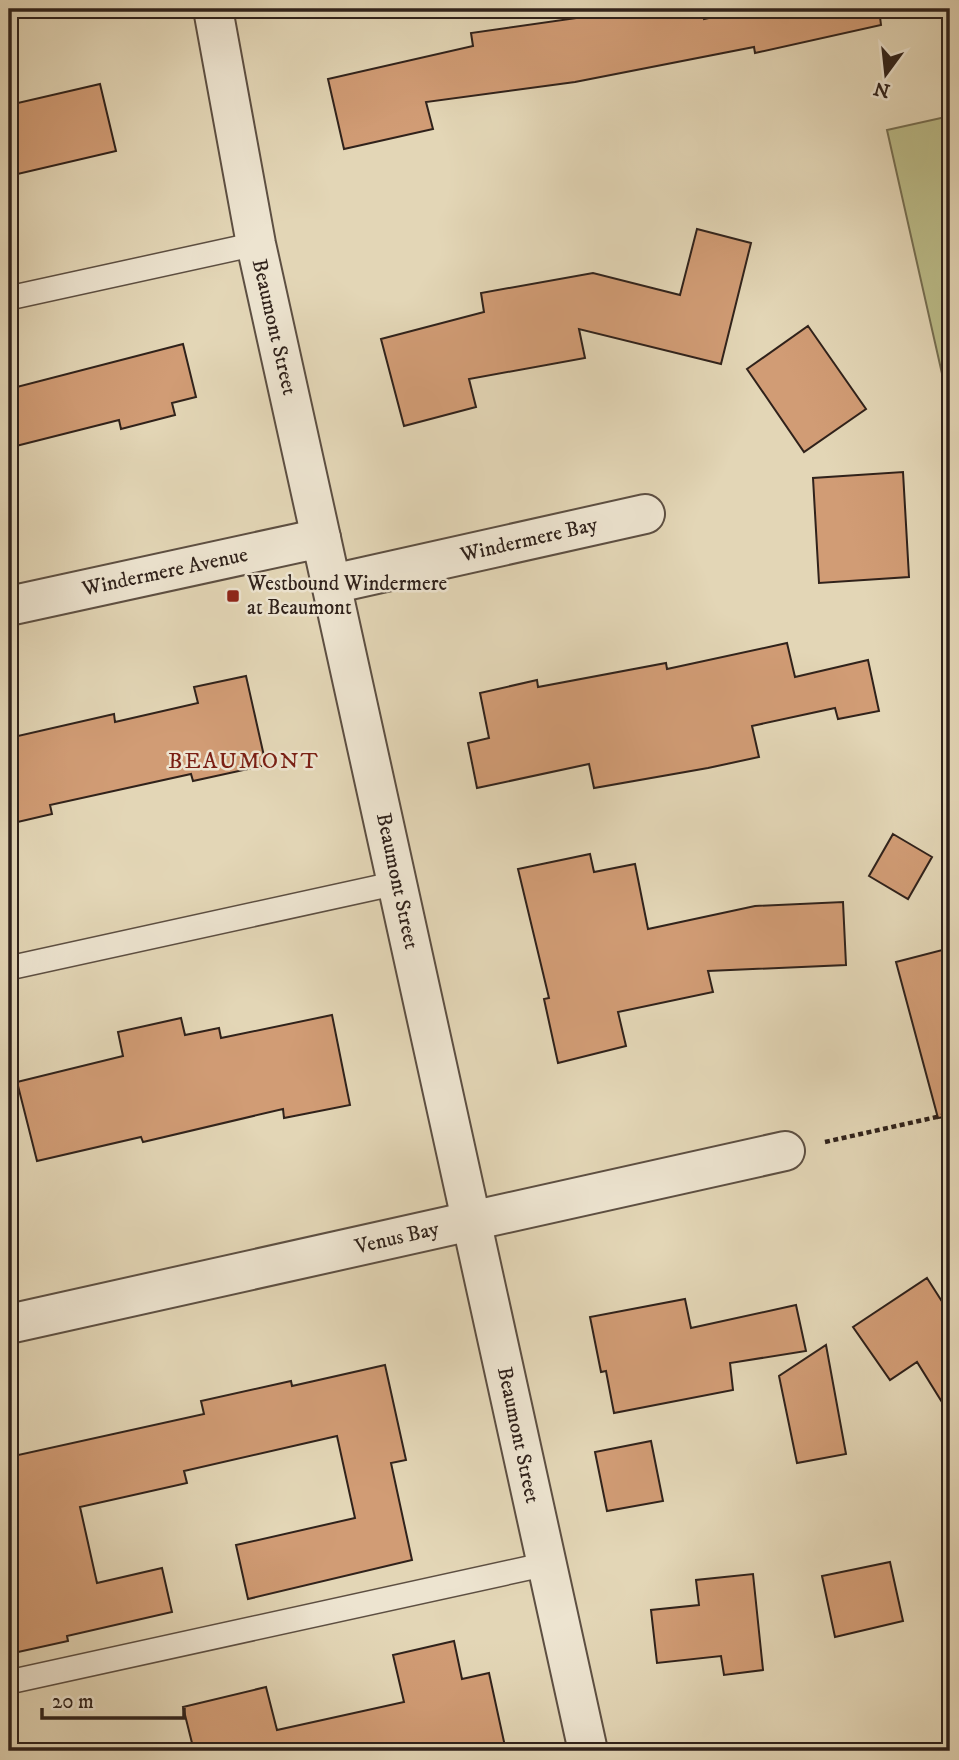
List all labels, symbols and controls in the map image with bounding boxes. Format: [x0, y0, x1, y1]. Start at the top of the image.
north arrow [850, 38, 920, 108]
text: N [871, 76, 893, 102]
street label: Beaumont Street [246, 256, 302, 398]
street label: Windermere Bay [457, 511, 601, 569]
street label: Windermere Avenue [79, 542, 250, 602]
place label: Westbound Windermere at Beaumont [246, 571, 447, 621]
marker: Westbound Windermere at Beaumont [225, 588, 241, 604]
district label: BEAUMONT [168, 747, 320, 776]
street label: Beaumont Street [370, 810, 424, 952]
street label: Venus Bay [351, 1215, 443, 1261]
street label: Beaumont Street [491, 1364, 545, 1506]
scale bar [42, 1676, 184, 1720]
text: 20 m [52, 1689, 94, 1715]

